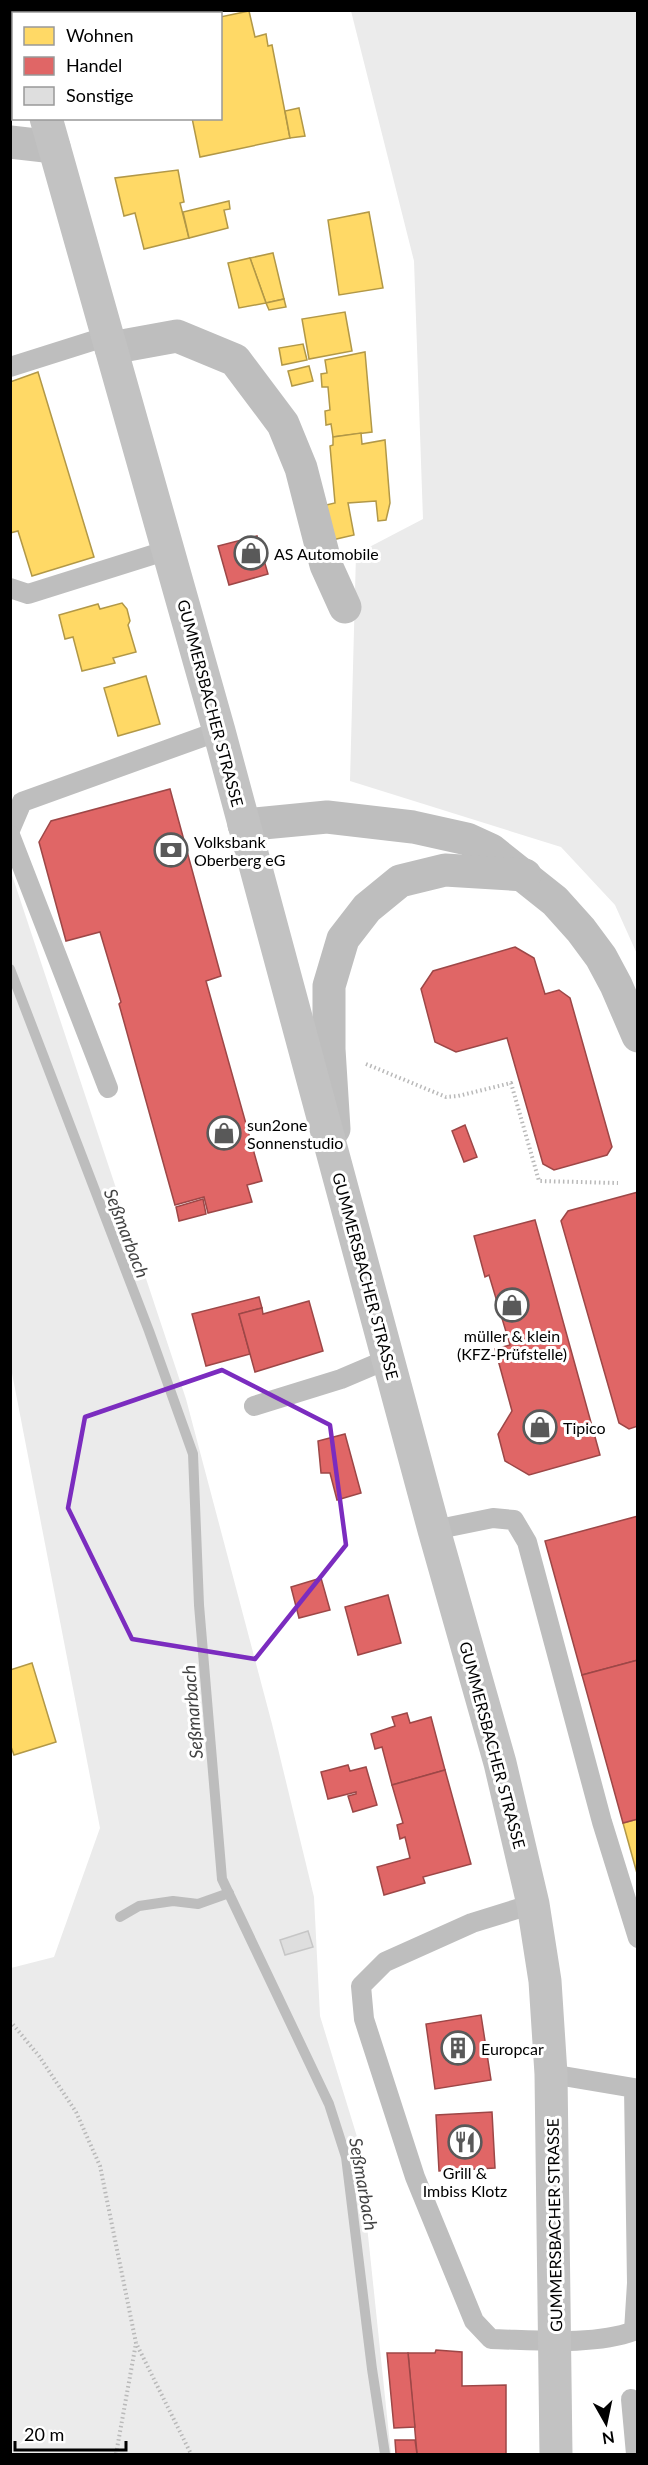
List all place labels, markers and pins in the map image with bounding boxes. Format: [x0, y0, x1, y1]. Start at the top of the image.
shop icon: AS Automobile [233, 535, 269, 571]
place label: AS Automobile [274, 544, 379, 563]
bank icon: Volksbank Oberberg eG [153, 832, 189, 868]
place label: Volksbank Oberberg eG [194, 832, 285, 869]
shop icon: sun2one Sonnenstudio [206, 1115, 242, 1151]
place label: sun2one Sonnenstudio [247, 1115, 343, 1152]
shop icon: müller & klein (KFZ-Prüfstelle) [494, 1287, 530, 1323]
place label: müller & klein (KFZ-Prüfstelle) [457, 1326, 567, 1363]
shop icon: Tipico [522, 1409, 558, 1445]
place label: Tipico [563, 1418, 606, 1437]
building icon: Europcar [440, 2030, 476, 2066]
place label: Europcar [481, 2039, 544, 2058]
restaurant icon: Grill & Imbiss Klotz [447, 2124, 483, 2160]
place label: Grill & Imbiss Klotz [423, 2163, 507, 2200]

